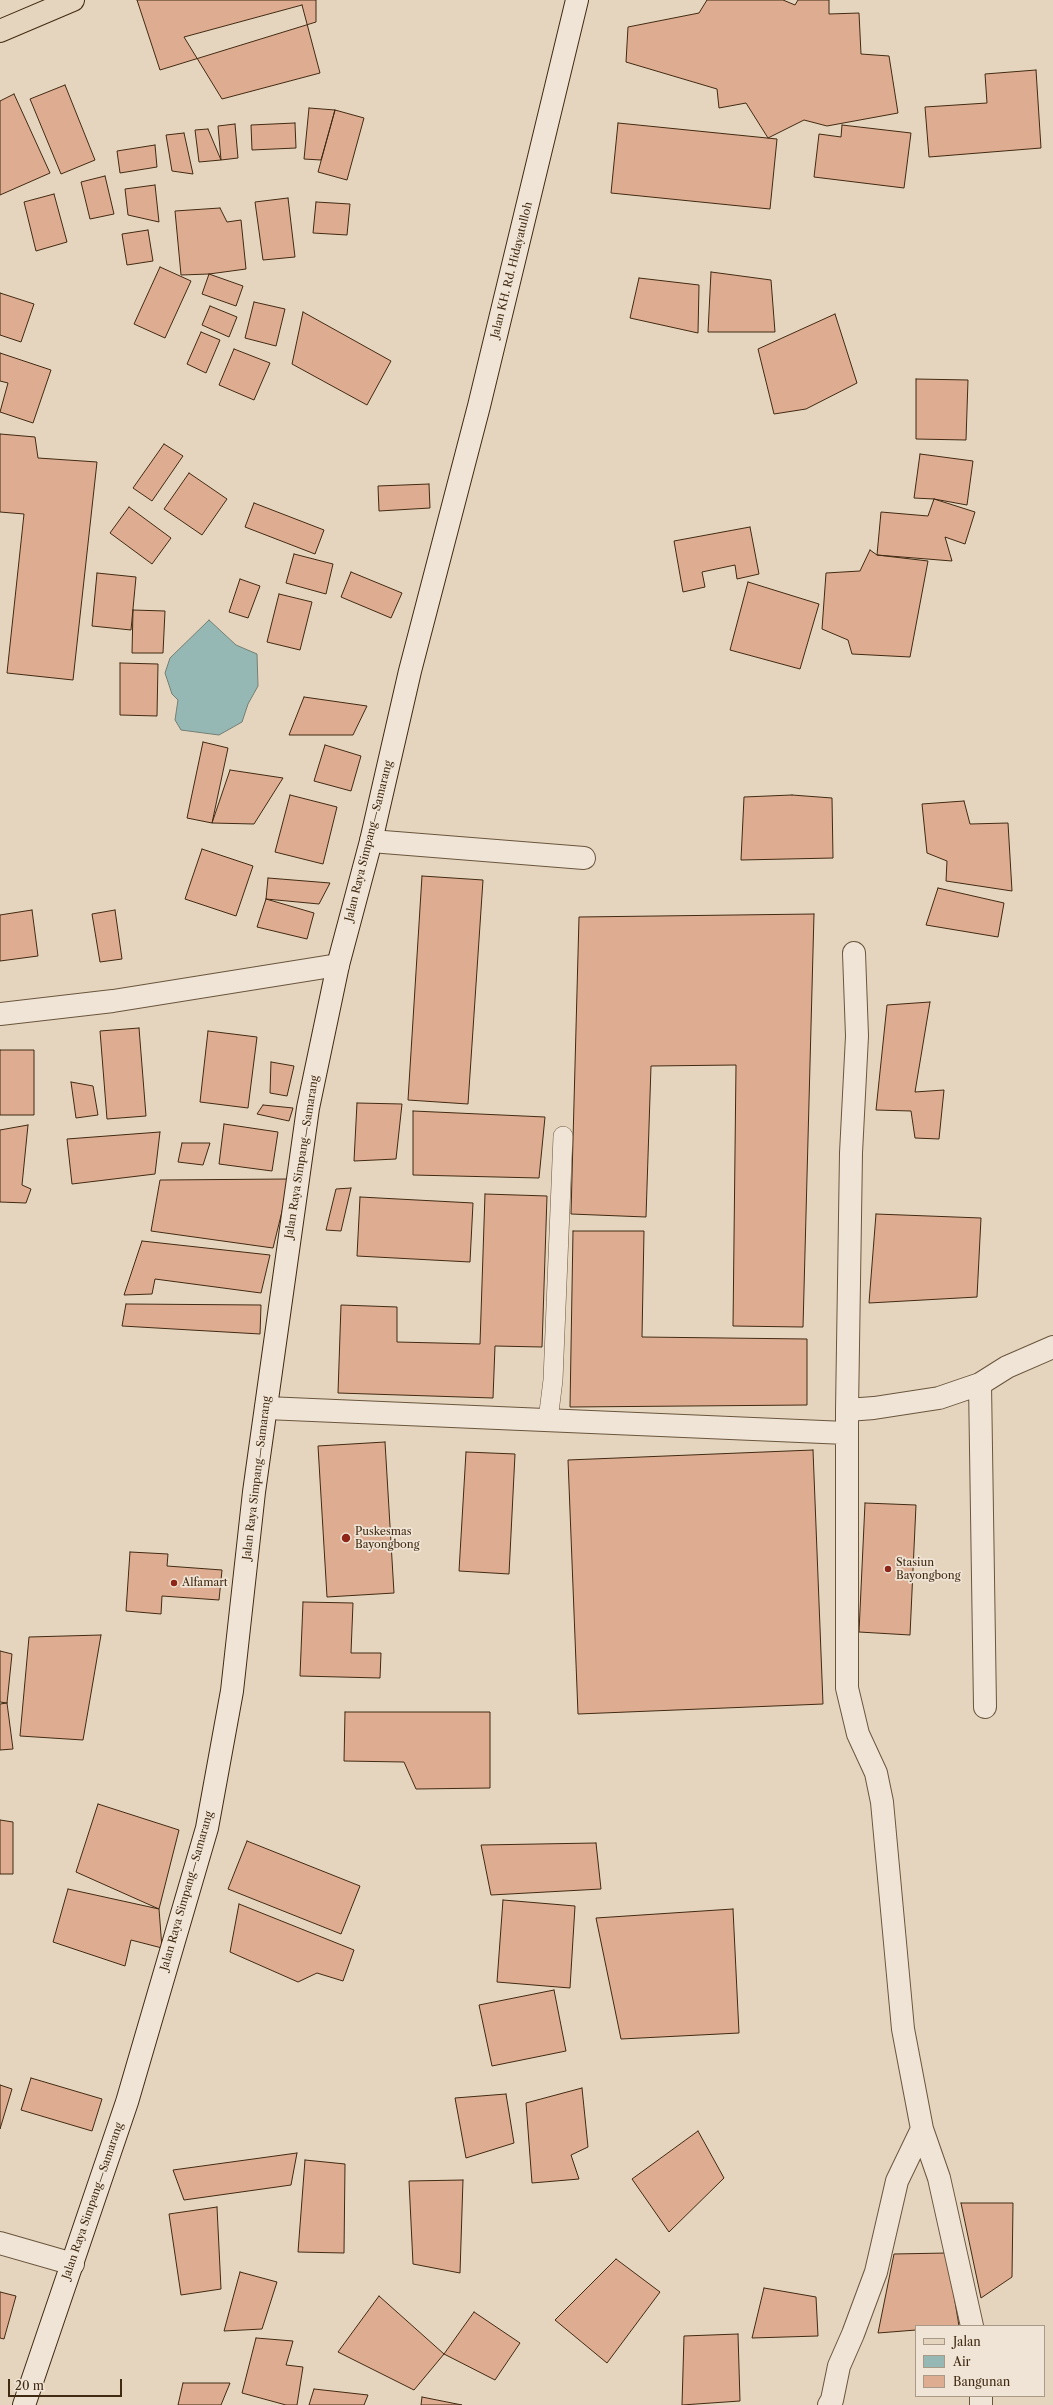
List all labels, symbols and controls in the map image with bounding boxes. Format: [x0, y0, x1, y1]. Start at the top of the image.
street label: Jalan KH. Rd. Hidayatulloh [489, 200, 535, 340]
street label: Jalan Raya Simpang—Samarang [343, 759, 395, 923]
street label: Jalan Raya Simpang—Samarang [283, 1074, 321, 1240]
street label: Jalan Raya Simpang—Samarang [240, 1395, 274, 1561]
place label: Puskesmas Bayongbong [355, 1525, 420, 1551]
marker: Puskesmas Bayongbong [340, 1532, 352, 1544]
place label: Stasiun Bayongbong [896, 1556, 961, 1582]
marker: Stasiun Bayongbong [883, 1564, 893, 1574]
place label: Alfamart [182, 1576, 228, 1590]
marker: Alfamart [169, 1578, 179, 1588]
street label: Jalan Raya Simpang—Samarang [158, 1810, 216, 1972]
street label: Jalan Raya Simpang—Samarang [60, 2121, 126, 2281]
legend [915, 2325, 1045, 2397]
text: Jalan [953, 2334, 981, 2349]
text: Air [953, 2354, 971, 2369]
scale bar [10, 2371, 124, 2397]
text: Bangunan [953, 2374, 1010, 2389]
text: 20 m [15, 2378, 44, 2393]

